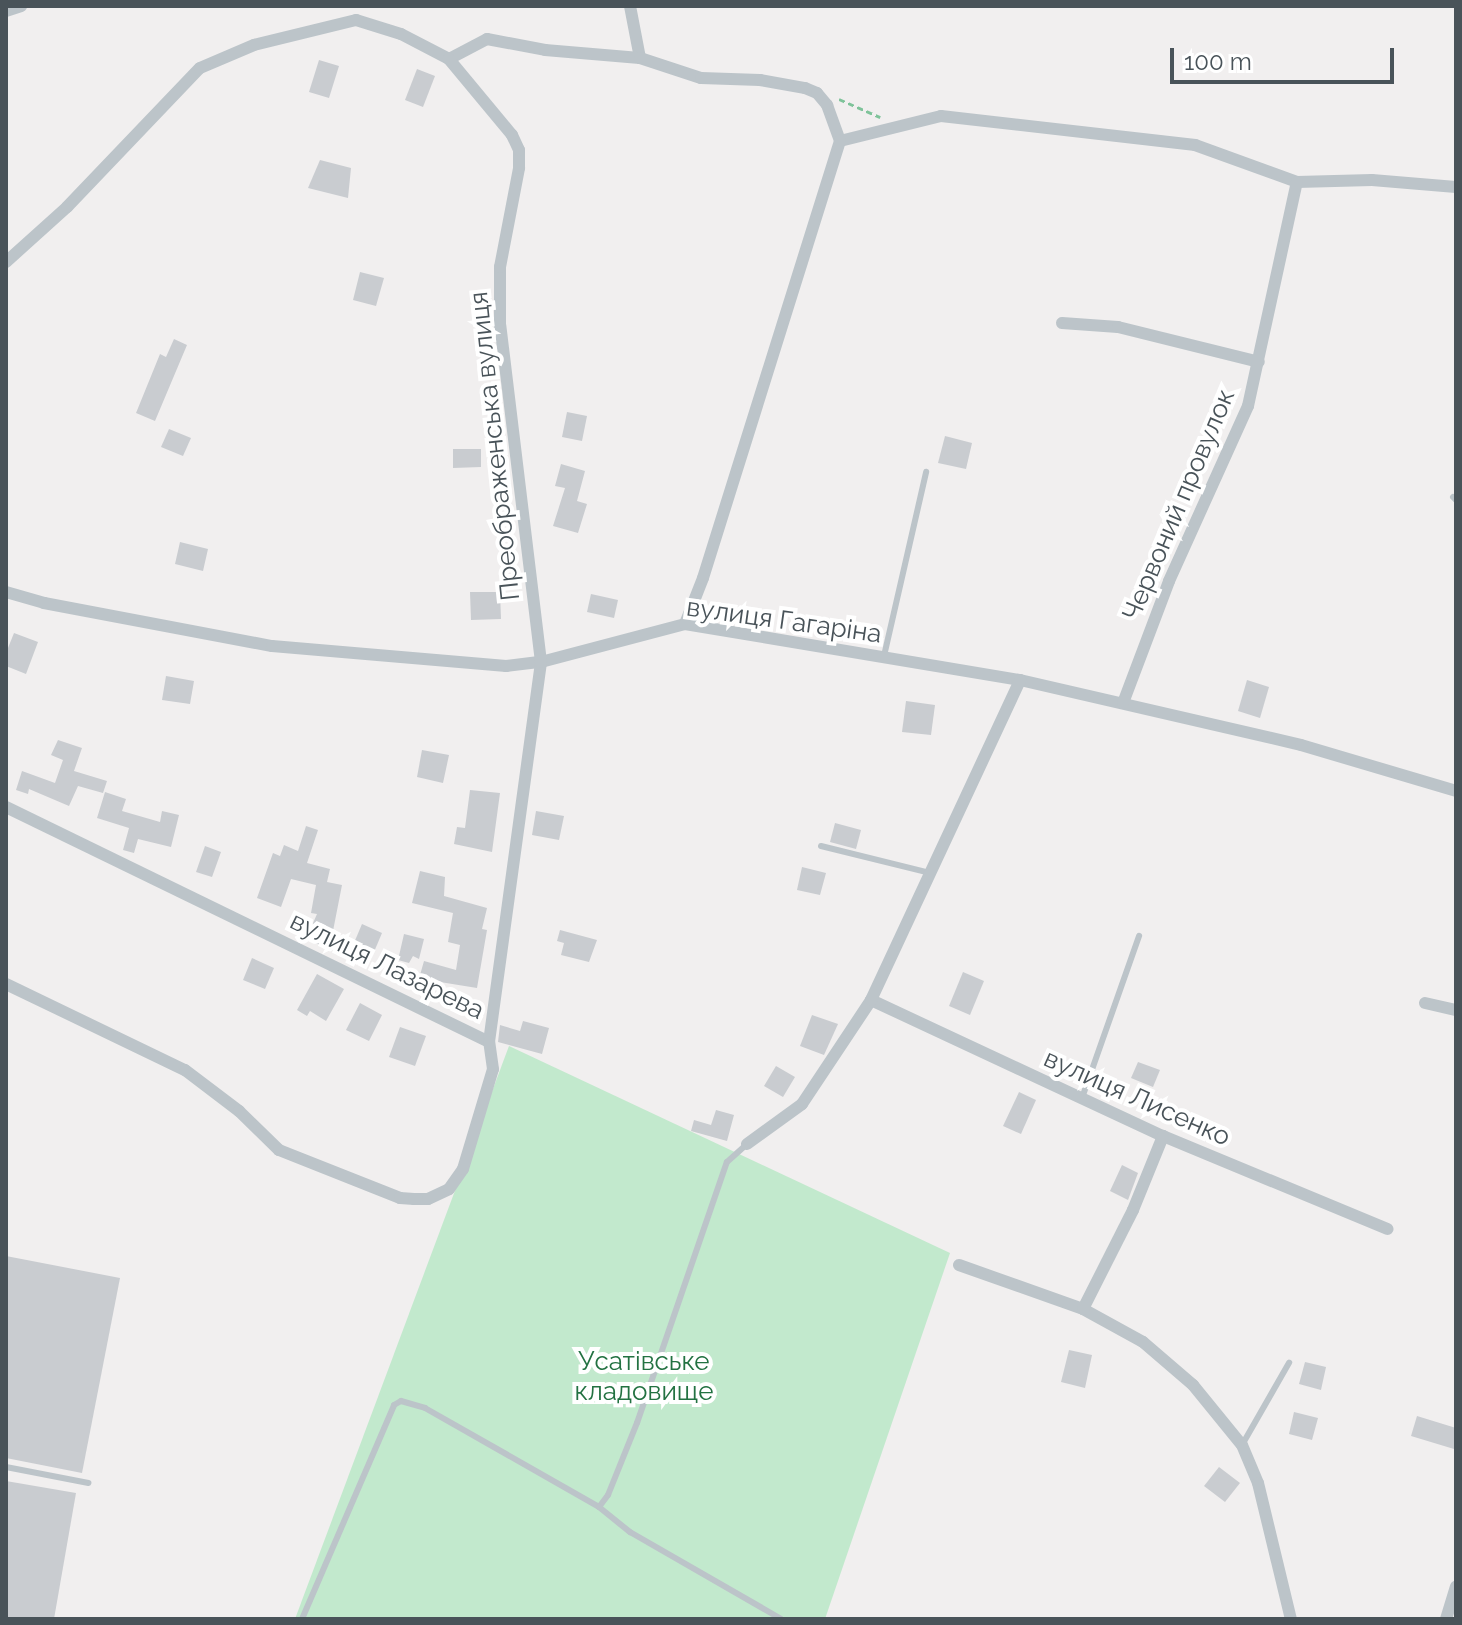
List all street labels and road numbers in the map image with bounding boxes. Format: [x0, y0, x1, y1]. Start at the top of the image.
street label: Преображенська вулиця [463, 290, 527, 602]
street label: Червоний провулок [1116, 385, 1242, 625]
street label: вулиця Гагаріна [684, 592, 884, 650]
street label: вулиця Лазарева [285, 906, 489, 1026]
street label: вулиця Лисенко [1039, 1043, 1235, 1153]

